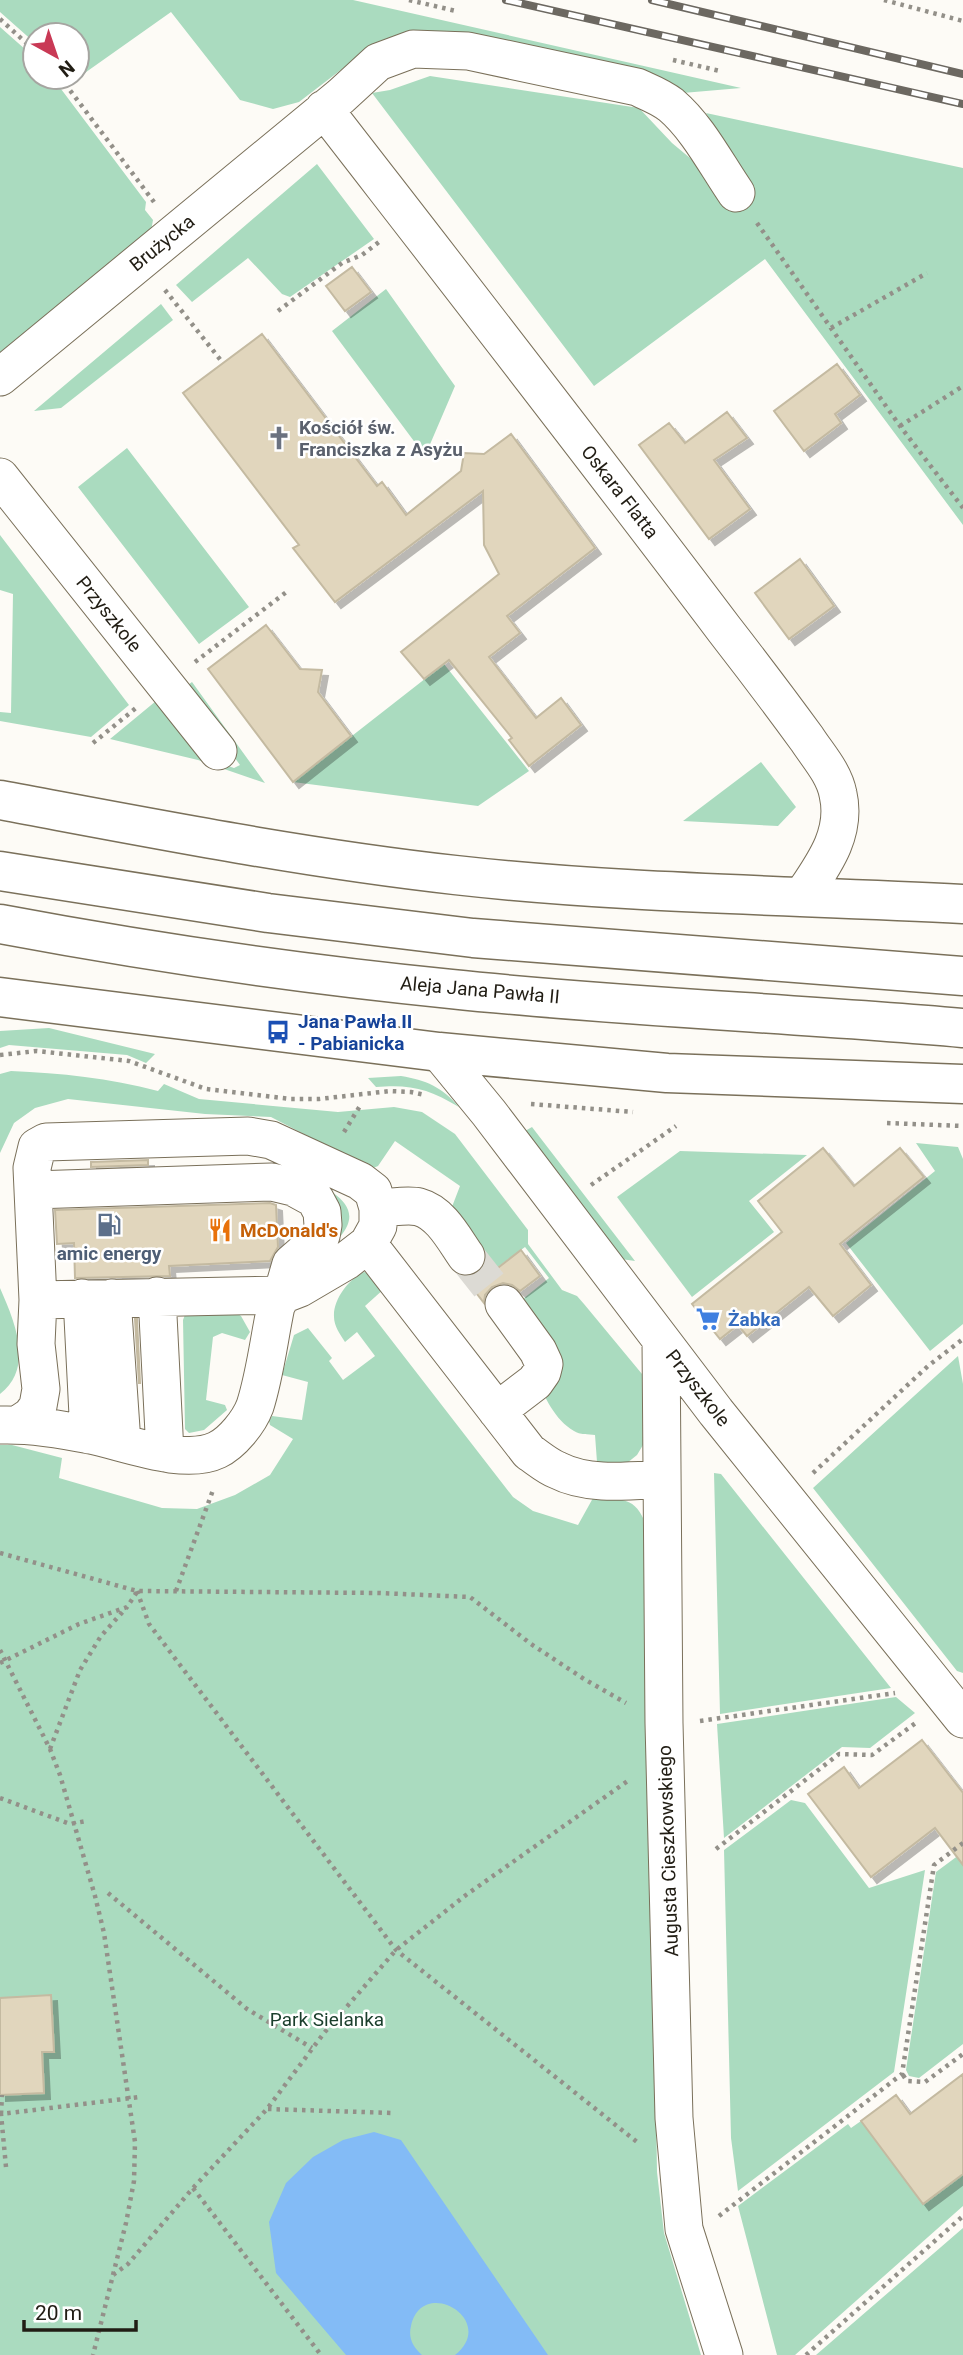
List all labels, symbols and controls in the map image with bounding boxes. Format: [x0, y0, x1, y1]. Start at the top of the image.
north arrow [21, 21, 91, 91]
text: N [54, 56, 79, 82]
street label: Brużycka [125, 210, 199, 276]
place label: Kościół św. Franciszka z Asyżu [299, 416, 463, 461]
church icon: Kościół św. Franciszka z Asyżu [265, 424, 293, 452]
street label: Oskara Flatta [576, 441, 664, 543]
street label: Przyszkole [71, 571, 147, 657]
street label: Aleja Jana Pawła II [399, 972, 561, 1008]
place label: Jana Pawła II - Pabianicka [298, 1010, 412, 1055]
bus stop icon: Jana Pawła II - Pabianicka [264, 1018, 292, 1046]
fuel station icon: amic energy [95, 1211, 123, 1239]
restaurant icon: McDonald's [206, 1216, 234, 1244]
place label: McDonald's [240, 1219, 338, 1242]
place label: amic energy [57, 1242, 162, 1265]
supermarket icon: Żabka [694, 1305, 722, 1333]
place label: Żabka [728, 1308, 781, 1331]
street label: Przyszkole [661, 1345, 735, 1431]
street label: Augusta Cieszkowskiego [653, 1745, 683, 1957]
park label: Park Sielanka [270, 2008, 384, 2031]
scale bar [24, 2288, 136, 2332]
text: 20 m [35, 2301, 82, 2325]

